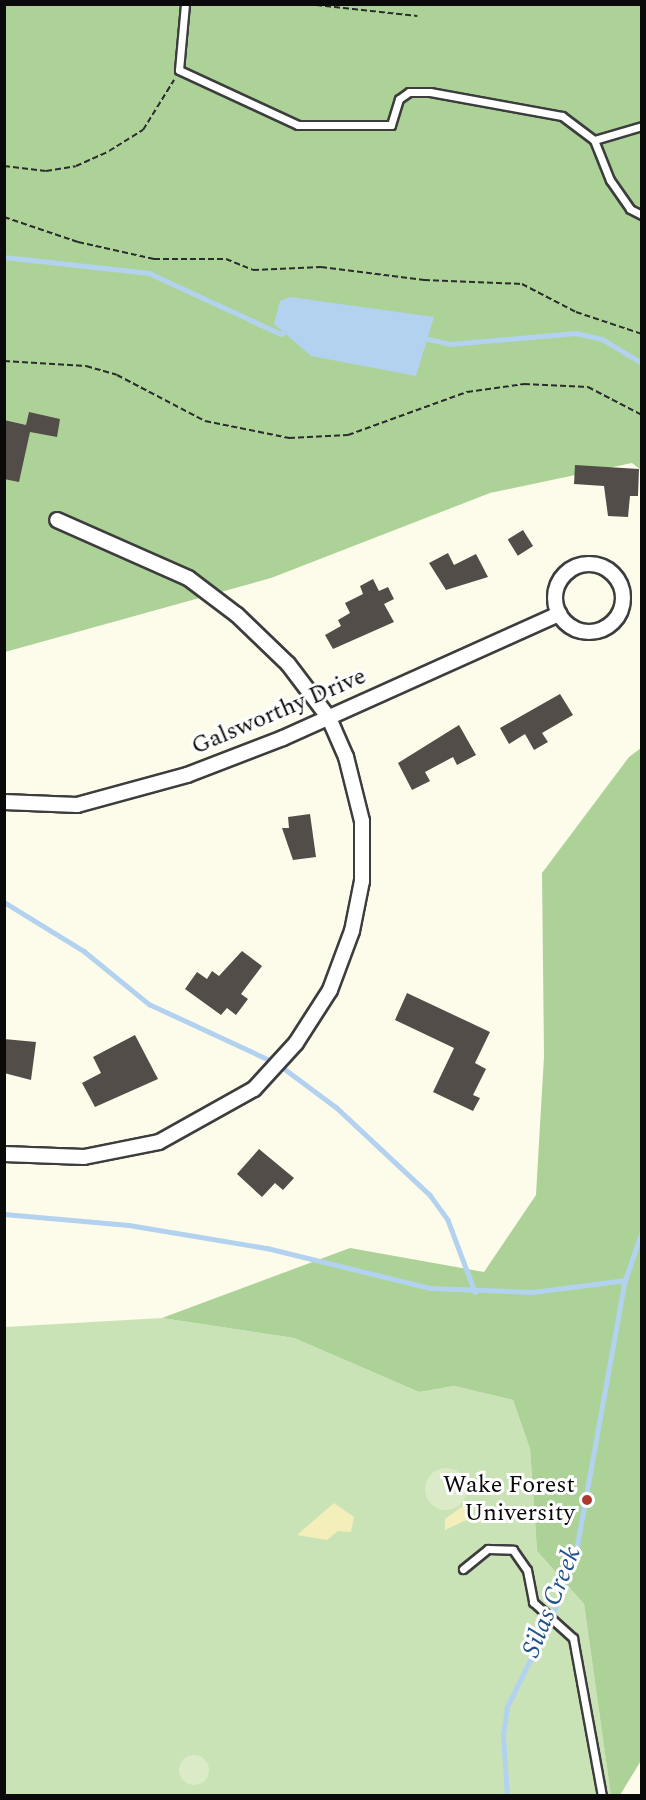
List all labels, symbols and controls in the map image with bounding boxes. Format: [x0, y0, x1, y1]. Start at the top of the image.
street label: Galsworthy Drive [188, 662, 370, 762]
place label: Wake Forest University [443, 1472, 575, 1528]
marker: Wake Forest University [580, 1493, 594, 1507]
water label: Silas Creek [516, 1542, 588, 1662]

